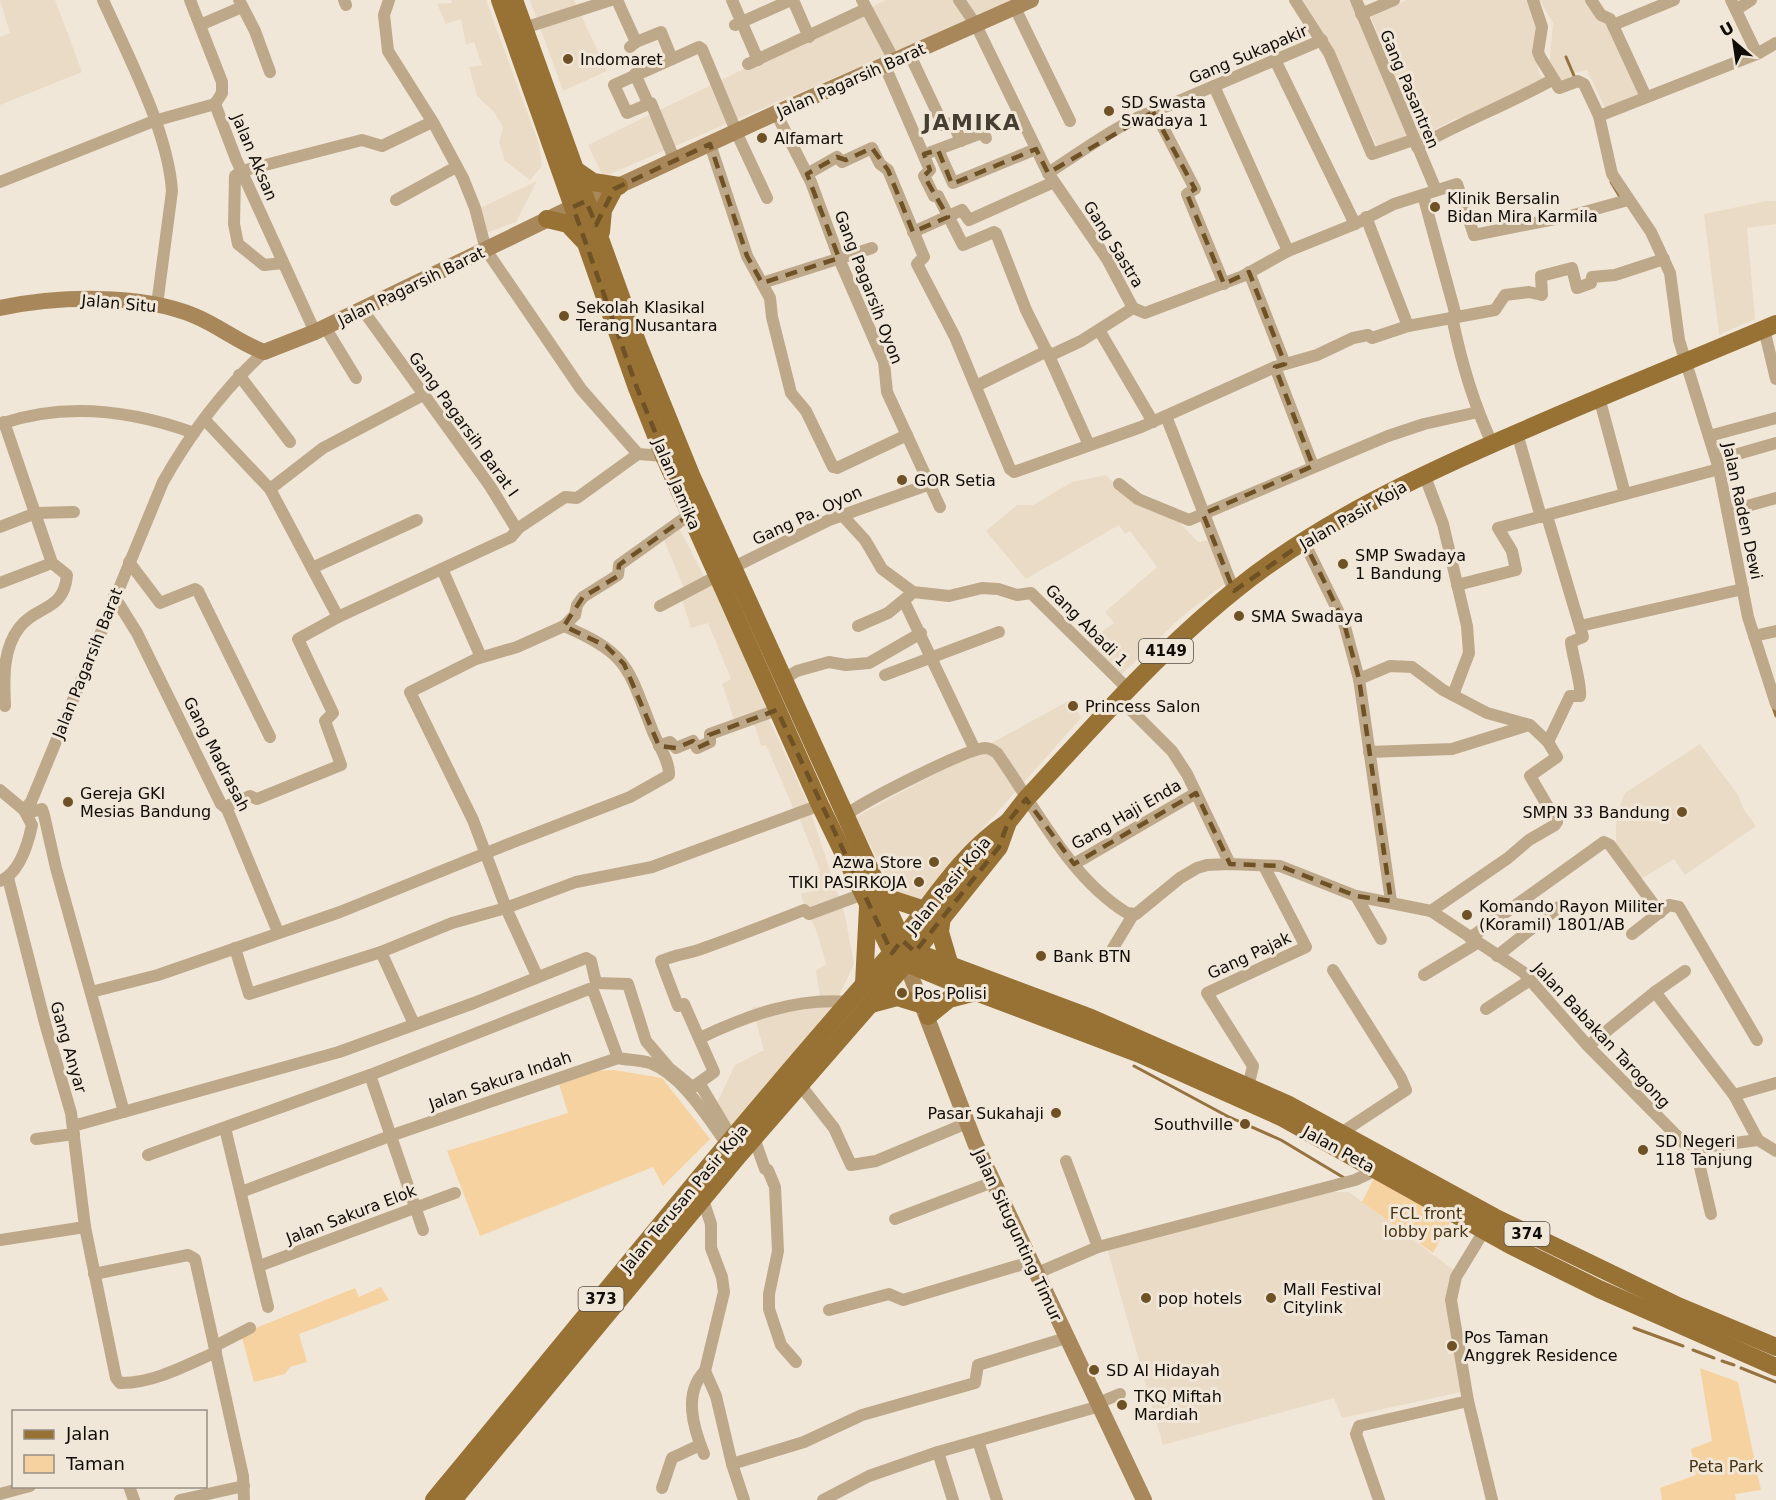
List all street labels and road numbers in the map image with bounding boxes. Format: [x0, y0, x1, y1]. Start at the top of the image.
street label: Gang Sukapakir [1186, 21, 1311, 88]
street label: Gang Pasantren [1376, 27, 1443, 151]
street label: Jalan Pagarsih Barat [773, 39, 928, 122]
street label: Jalan Aksan [227, 110, 281, 203]
street label: Gang Sastra [1079, 197, 1148, 291]
street label: Gang Pagarsih Oyon [830, 208, 907, 367]
street label: Jalan Pagarsih Barat [334, 243, 488, 331]
street label: Jalan Situ [80, 291, 157, 316]
street label: Gang Pagarsih Barat I [405, 348, 522, 500]
street label: Jalan Jamika [648, 435, 704, 533]
street label: Jalan Raden Dewi [1719, 440, 1766, 581]
street label: Jalan Pasir Koja [1295, 477, 1410, 554]
street label: Gang Pa. Oyon [750, 482, 865, 549]
street label: Gang Abadi 1 [1042, 580, 1132, 670]
street label: Jalan Pagarsih Barat [48, 585, 126, 742]
road number: 4149 [1139, 639, 1193, 663]
street label: Gang Madrasah [179, 694, 254, 815]
street label: Gang Haji Enda [1068, 775, 1185, 854]
street label: Jalan Pasir Koja [902, 833, 995, 939]
street label: Gang Pajak [1204, 928, 1295, 983]
street label: Jalan Babakan Tarogong [1529, 958, 1674, 1112]
street label: Gang Anyar [46, 999, 91, 1096]
street label: Jalan Sakura Indah [426, 1047, 574, 1114]
street label: Jalan Terusan Pasir Koja [616, 1120, 752, 1277]
street label: Jalan Peta [1299, 1121, 1378, 1177]
street label: Jalan Situgunting Timur [969, 1145, 1066, 1325]
street label: Jalan Sakura Elok [282, 1181, 420, 1248]
road number: 374 [1504, 1222, 1550, 1246]
road number: 373 [578, 1287, 624, 1311]

